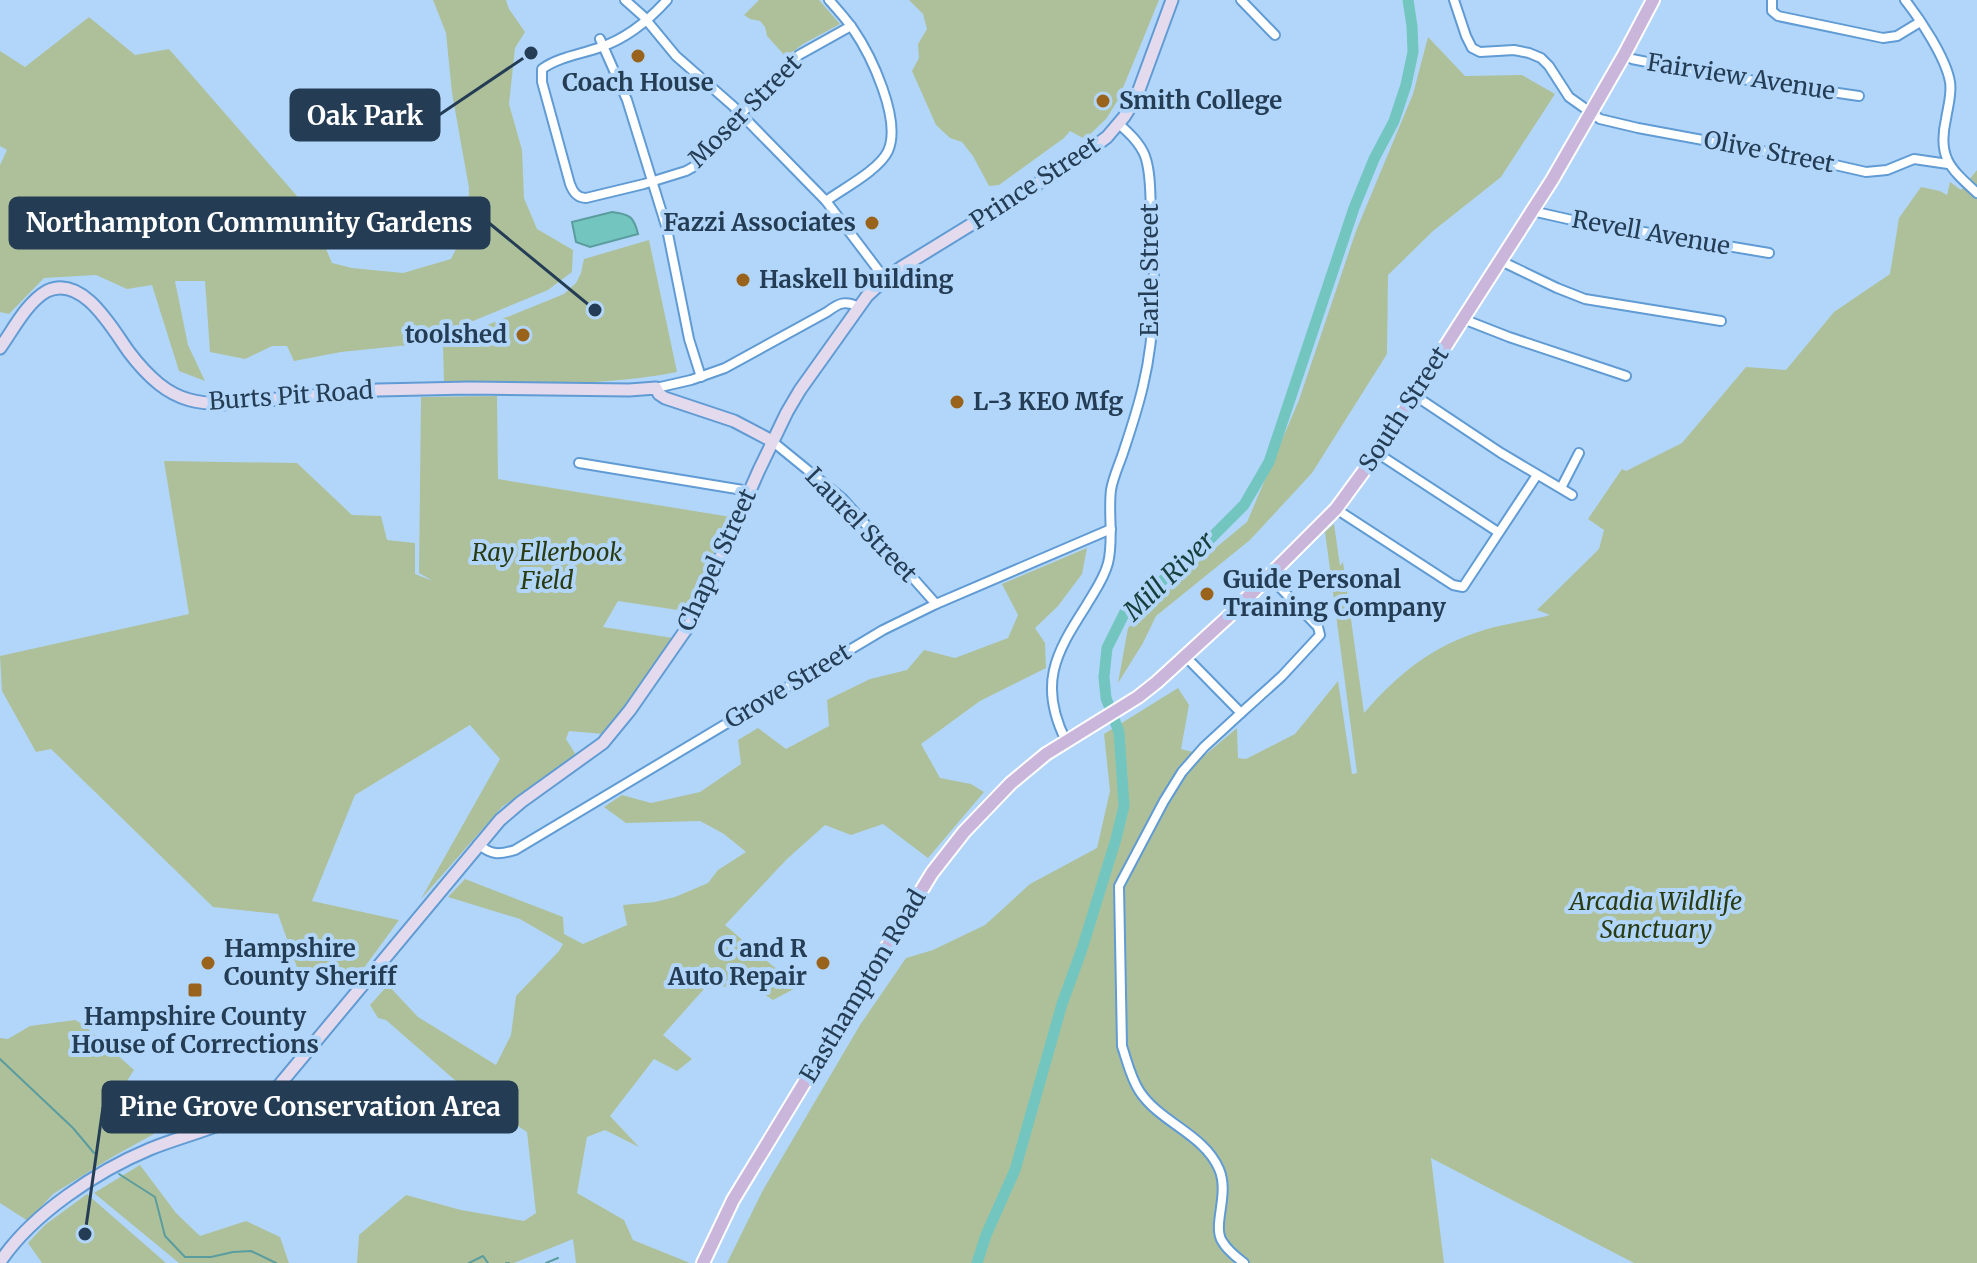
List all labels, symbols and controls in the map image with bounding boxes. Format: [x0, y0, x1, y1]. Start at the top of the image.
street label: Fairview Avenue [1645, 46, 1837, 107]
marker: Coach House [629, 47, 647, 65]
street label: Moser Street [682, 47, 808, 174]
place label: Coach House [562, 67, 714, 98]
place label: Smith College [1119, 85, 1282, 116]
callout: Oak Park [291, 90, 439, 140]
marker: Smith College [1094, 92, 1112, 110]
text: Oak Park [307, 99, 423, 132]
street label: Olive Street [1701, 124, 1838, 179]
street label: Prince Street [964, 129, 1106, 236]
callout: Northampton Community Gardens [10, 198, 489, 248]
street label: Earle Street [1134, 203, 1165, 337]
street label: Revell Avenue [1570, 203, 1733, 262]
text: Northampton Community Gardens [26, 206, 472, 239]
place label: Fazzi Associates [663, 207, 856, 238]
marker: Fazzi Associates [863, 214, 881, 232]
place label: Haskell building [759, 264, 953, 295]
marker: Haskell building [734, 271, 752, 289]
place label: toolshed [405, 319, 507, 350]
marker: toolshed [514, 326, 532, 344]
street label: South Street [1352, 340, 1456, 477]
street label: Burts Pit Road [208, 374, 374, 417]
place label: L-3 KEO Mfg [973, 386, 1123, 417]
marker: L-3 KEO Mfg [948, 393, 966, 411]
street label: Laurel Street [799, 461, 924, 589]
street label: Chapel Street [670, 483, 763, 636]
water label: Mill River [1115, 524, 1221, 628]
park label: Ray Ellerbook Field [472, 537, 622, 596]
place label: Guide Personal Training Company [1223, 564, 1447, 623]
marker: Guide Personal Training Company [1198, 585, 1216, 603]
street label: Grove Street [719, 636, 857, 735]
street label: Easthampton Road [793, 884, 932, 1088]
park label: Arcadia Wildlife Sanctuary [1568, 886, 1742, 945]
place label: Hampshire County Sheriff [224, 933, 398, 992]
place label: C and R Auto Repair [667, 933, 808, 992]
marker: Hampshire County Sheriff [199, 954, 217, 972]
marker: C and R Auto Repair [814, 954, 832, 972]
marker: Hampshire County House of Corrections [186, 981, 204, 999]
place label: Hampshire County House of Corrections [71, 1001, 319, 1060]
callout: Pine Grove Conservation Area [103, 1082, 517, 1132]
text: Pine Grove Conservation Area [119, 1090, 501, 1123]

